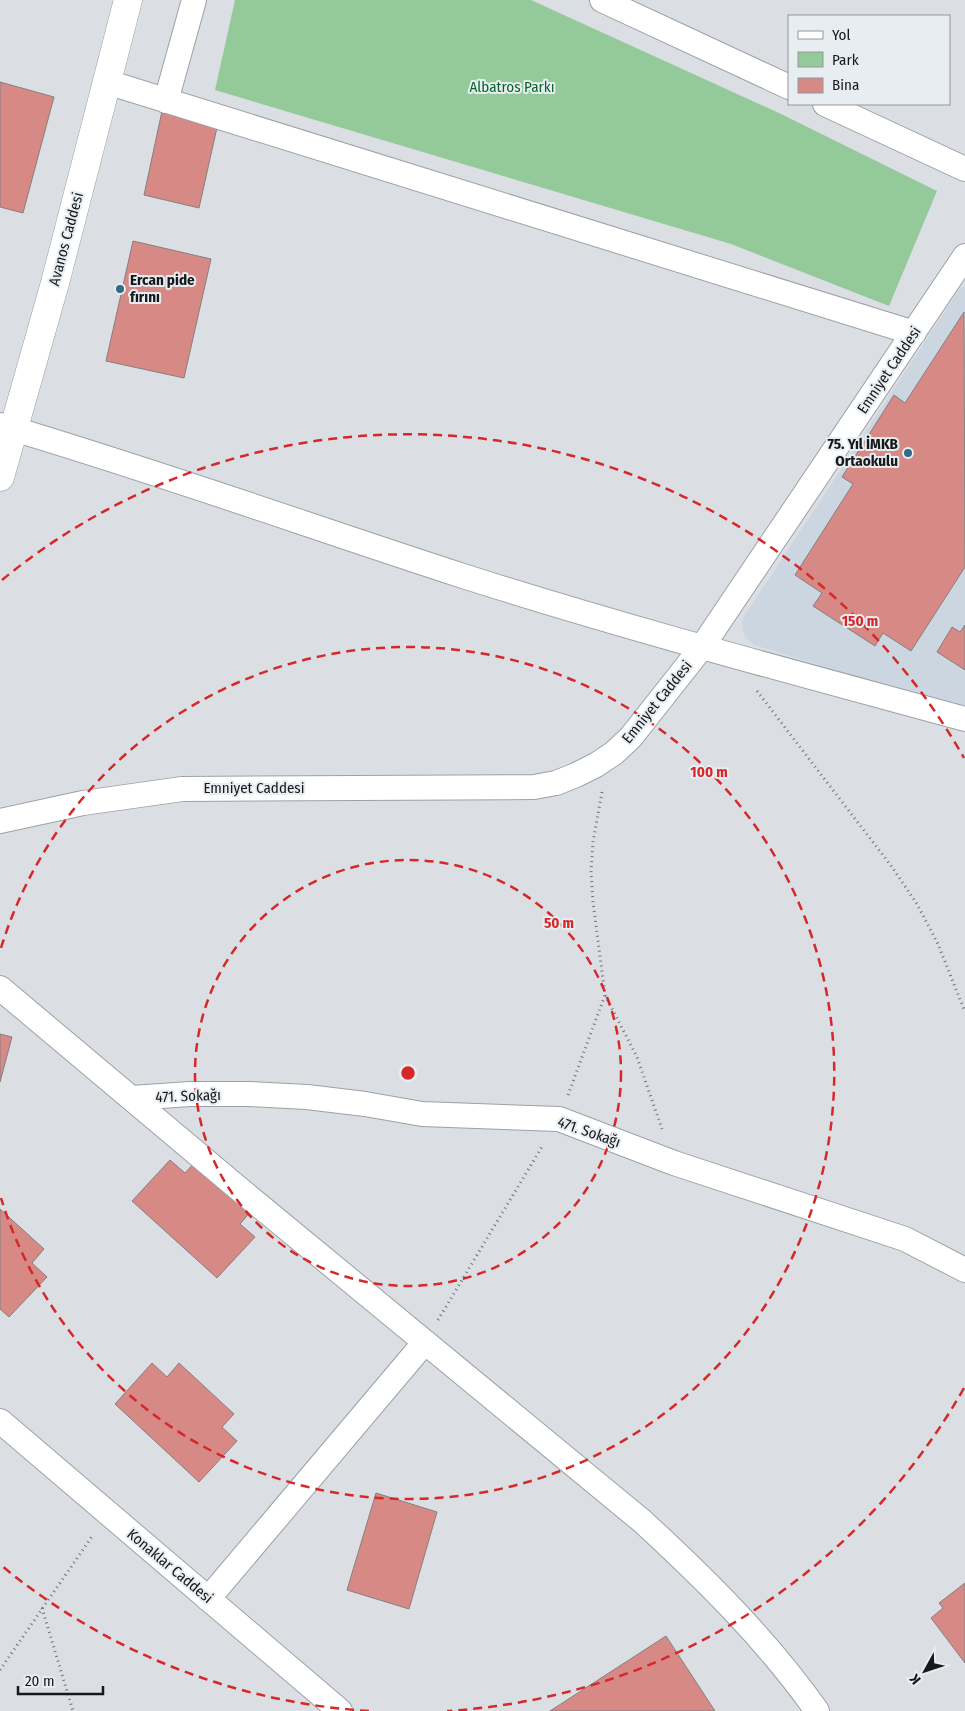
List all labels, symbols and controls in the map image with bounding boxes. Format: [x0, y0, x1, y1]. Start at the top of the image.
legend [788, 15, 950, 105]
text: Yol [832, 26, 850, 44]
text: Park [832, 51, 859, 69]
text: Bina [832, 76, 859, 94]
park label: Albatros Parkı [469, 78, 555, 96]
street label: Avanos Caddesi [45, 190, 87, 288]
place label: Ercan pide fırını [130, 271, 195, 306]
marker: Ercan pide fırını [114, 283, 126, 295]
street label: Emniyet Caddesi [853, 323, 925, 417]
place label: 75. Yıl İMKB Ortaokulu [828, 435, 899, 470]
marker: 75. Yıl İMKB Ortaokulu [902, 447, 914, 459]
text: 150 m [842, 612, 878, 630]
street label: Emniyet Caddesi [618, 657, 696, 747]
text: 100 m [690, 763, 728, 781]
street label: Emniyet Caddesi [203, 779, 305, 797]
text: 50 m [544, 914, 574, 932]
centre of rings [399, 1064, 417, 1082]
street label: 471. Sokağı [155, 1086, 221, 1106]
street label: 471. Sokağı [555, 1113, 623, 1151]
street label: Konaklar Caddesi [123, 1525, 217, 1607]
north arrow [900, 1646, 950, 1696]
scale bar [18, 1664, 102, 1696]
text: K [906, 1670, 925, 1688]
text: 20 m [25, 1672, 55, 1690]

